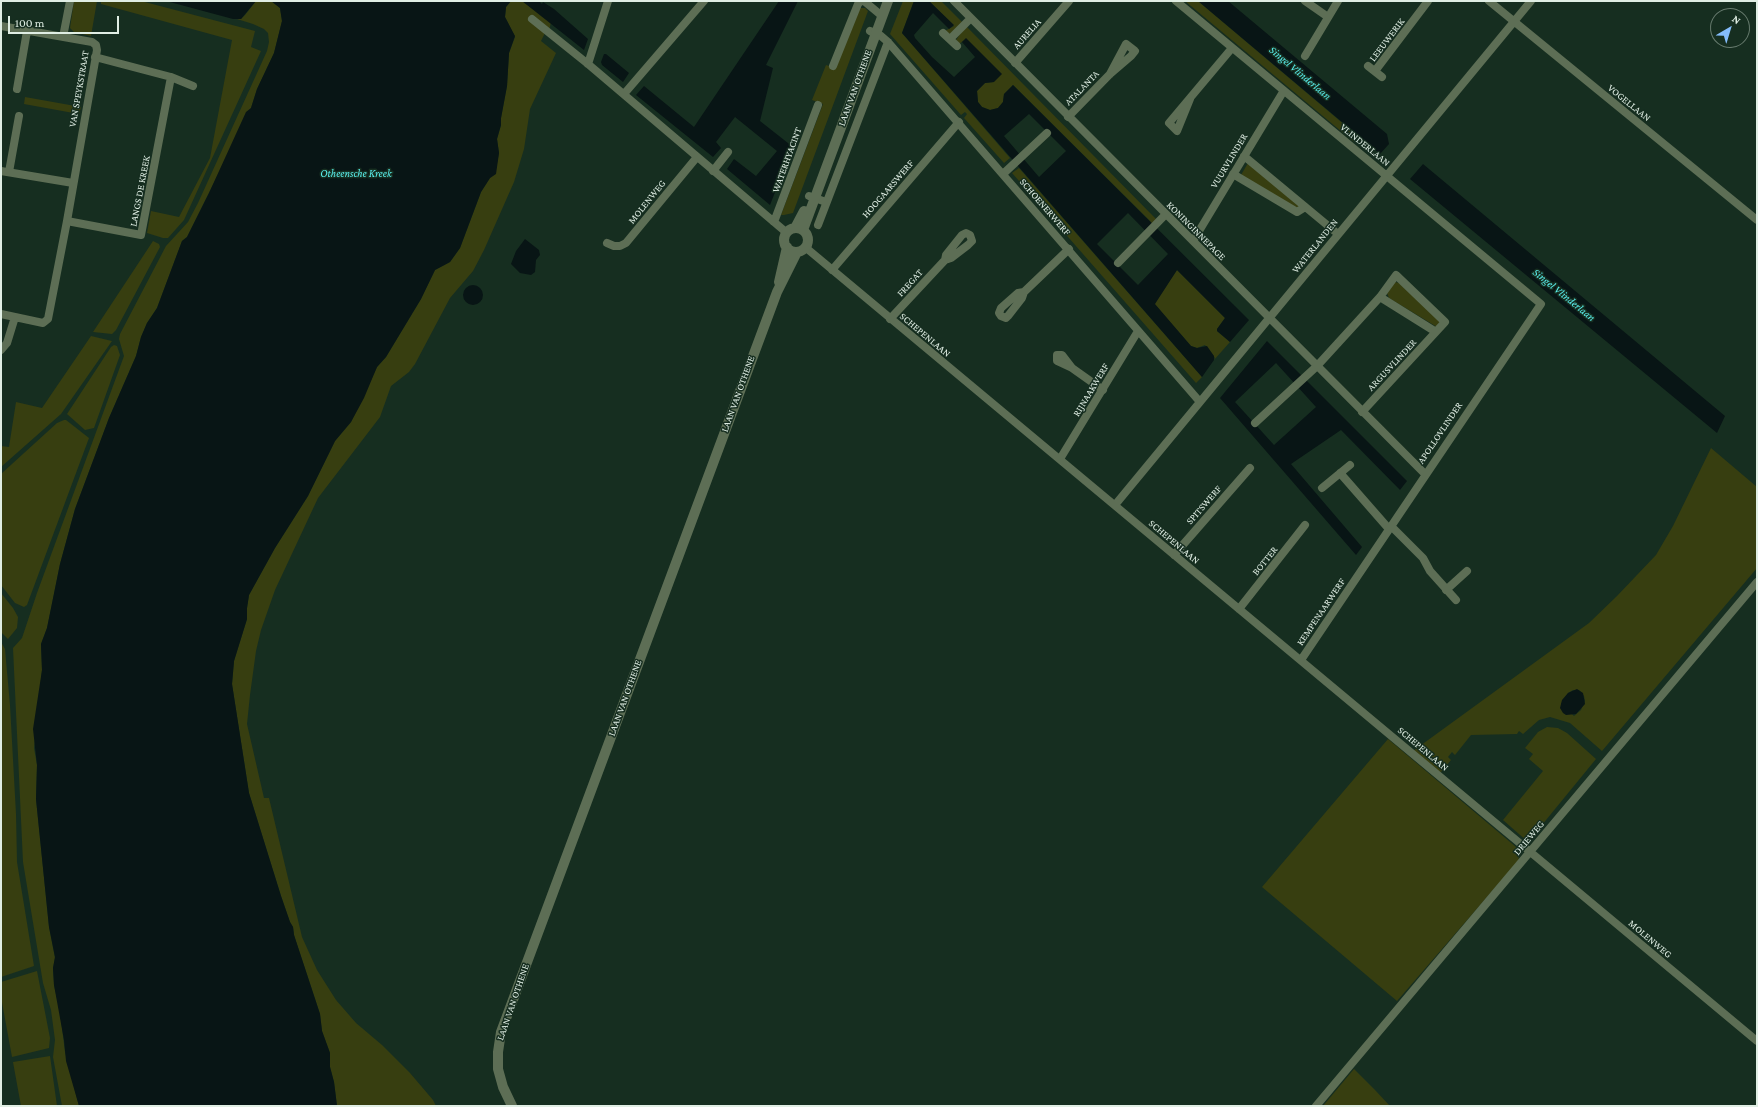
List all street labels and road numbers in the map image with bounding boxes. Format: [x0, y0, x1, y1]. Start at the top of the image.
street label: AURELIA [1010, 16, 1044, 52]
street label: LEEUWERIK [1367, 16, 1407, 64]
street label: LAAN VAN OTHENE [836, 48, 874, 128]
street label: VAN SPEYKSTRAAT [66, 50, 92, 128]
street label: ATALANTA [1062, 68, 1102, 108]
street label: VOGELLAAN [1605, 82, 1653, 124]
street label: VLINDERLAAN [1338, 121, 1392, 169]
street label: WATERHYACINT [770, 126, 804, 194]
street label: VUURVLINDER [1208, 131, 1250, 191]
street label: LANGS DE KREEK [127, 155, 153, 227]
street label: HOOGAARSWERF [860, 158, 916, 220]
street label: SCHOENERWERF [1017, 176, 1073, 238]
street label: MOLENWEG [626, 178, 668, 226]
street label: KONINGINNEPAGE [1164, 199, 1228, 263]
street label: WATERLANDEN [1289, 216, 1341, 276]
street label: FREGAT [895, 267, 925, 299]
street label: SCHEPENLAAN [897, 310, 953, 360]
street label: ARGUSVLINDER [1365, 337, 1419, 393]
street label: LAAN VAN OTHENE [719, 354, 757, 434]
street label: RIJNAAKWERF [1070, 361, 1112, 419]
street label: APOLLOVLINDER [1415, 400, 1465, 466]
street label: SPITSWERF [1184, 483, 1224, 527]
street label: SCHEPENLAAN [1146, 517, 1202, 567]
street label: BOTTER [1250, 544, 1280, 578]
street label: KEMPENAARWERF [1294, 576, 1348, 648]
street label: LAAN VAN OTHENE [606, 658, 644, 738]
street label: SCHEPENLAAN [1395, 724, 1451, 774]
street label: DRIEWEG [1511, 818, 1547, 858]
street label: MOLENWEG [1626, 917, 1674, 961]
street label: LAAN VAN OTHENE [494, 962, 532, 1042]

